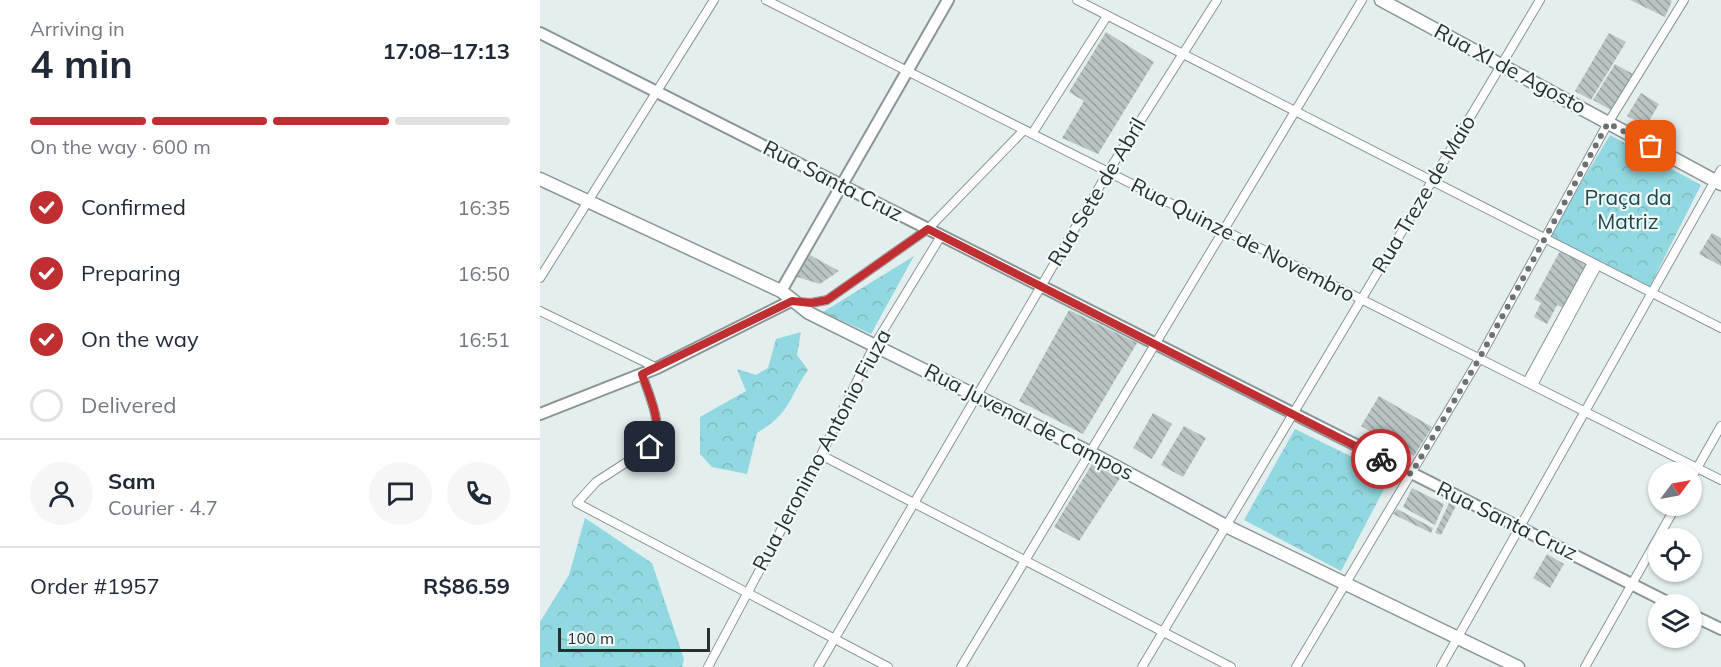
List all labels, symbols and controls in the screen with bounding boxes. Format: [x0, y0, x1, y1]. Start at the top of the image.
text: Arriving in [30, 16, 125, 41]
street label: Rua XI de Agosto [1430, 17, 1591, 119]
text: 17:08–17:13 [382, 37, 510, 65]
text: 4 min [30, 39, 133, 88]
street label: Rua Treze de Maio [1366, 110, 1480, 277]
street label: Rua Sete de Abril [1042, 113, 1151, 270]
pin [1625, 120, 1676, 171]
icon: bag [1634, 129, 1667, 162]
text: On the way · 600 m [30, 134, 211, 159]
street label: Rua Santa Cruz [759, 134, 908, 226]
street label: Rua Quinze de Novembro [1127, 171, 1360, 307]
park label: Praça da Matriz [1584, 184, 1672, 234]
icon: check [30, 191, 63, 224]
text: Confirmed [81, 193, 186, 221]
text: 16:35 [457, 195, 510, 220]
icon: check [30, 257, 63, 290]
text: Preparing [81, 259, 181, 287]
text: 16:50 [457, 261, 510, 286]
icon: check [30, 323, 63, 356]
street label: Rua Jeronimo Antonio Fiuza [746, 324, 896, 575]
text: On the way [81, 325, 199, 353]
text: 16:51 [457, 327, 510, 352]
street label: Rua Juvenal de Campos [921, 357, 1138, 485]
text: Delivered [81, 391, 176, 419]
pin [624, 421, 675, 472]
courier [1351, 429, 1411, 489]
icon: home [633, 430, 666, 463]
icon: bike [1365, 443, 1398, 476]
button: person [30, 462, 93, 525]
button: chat [369, 462, 432, 525]
button: phone [447, 462, 510, 525]
north arrow [1648, 462, 1702, 516]
map controls [1648, 462, 1702, 648]
text: Sam [108, 467, 156, 495]
street label: Rua Santa Cruz [1433, 475, 1582, 565]
text: Courier · 4.7 [108, 495, 218, 520]
button: locate [1648, 528, 1702, 582]
text: Order #1957 [30, 572, 160, 600]
text: R$86.59 [423, 572, 510, 600]
button: layers [1648, 594, 1702, 648]
scale bar [558, 625, 710, 652]
text: 100 m [567, 628, 614, 648]

